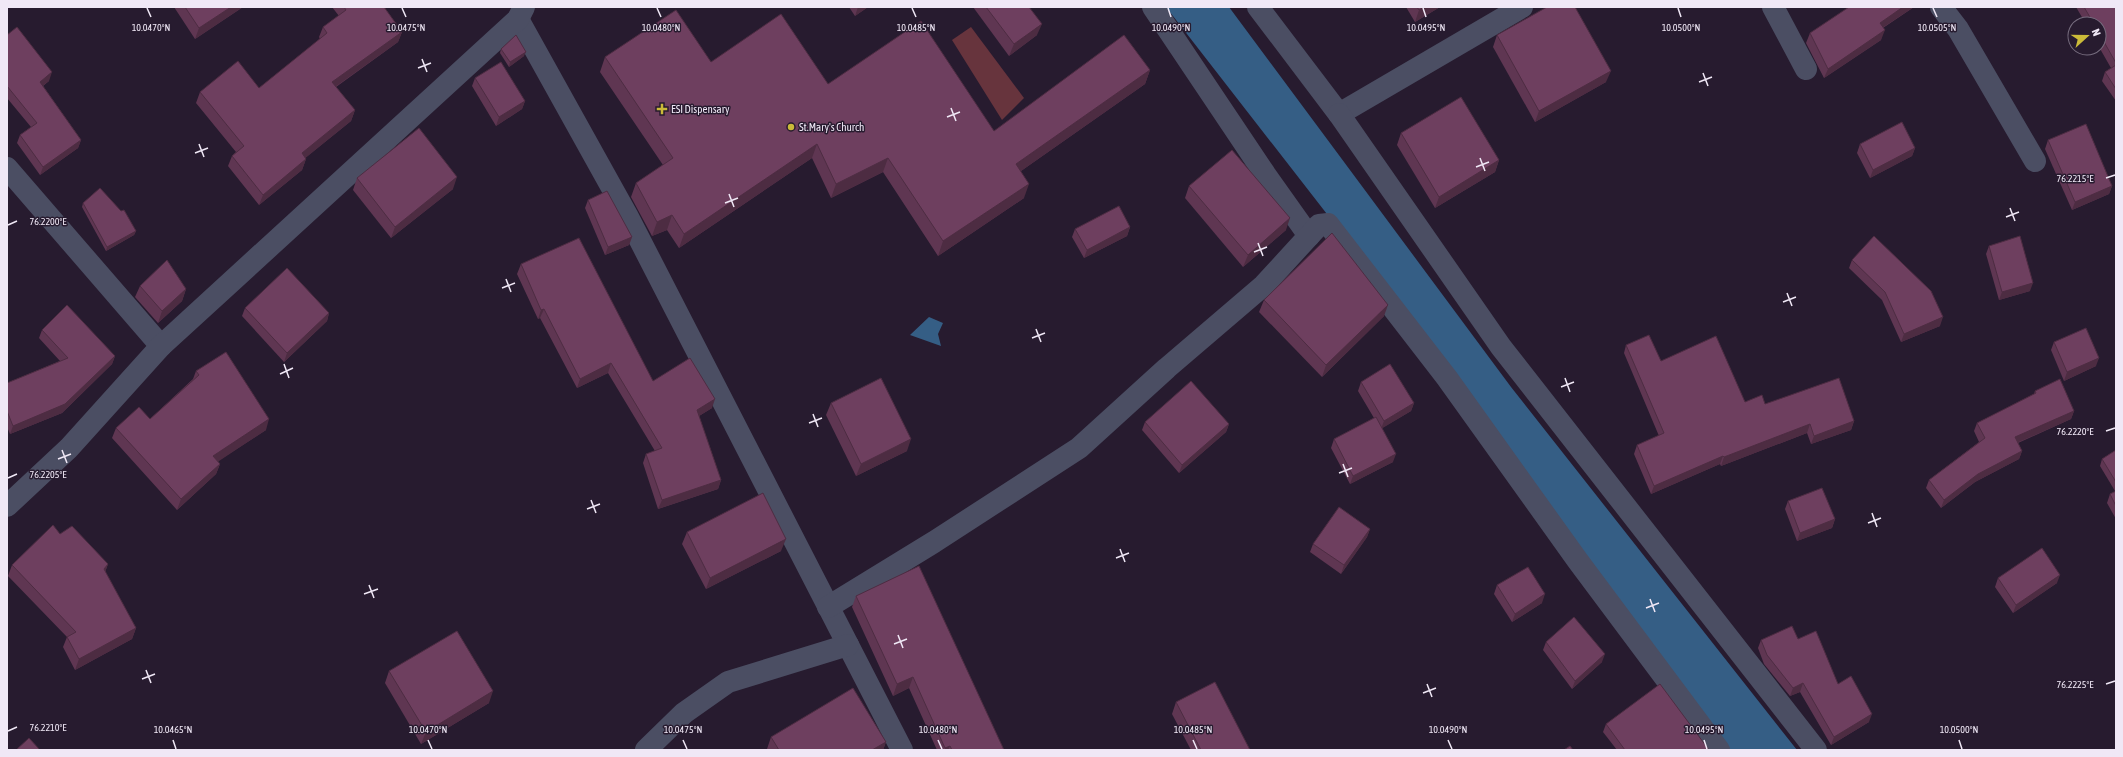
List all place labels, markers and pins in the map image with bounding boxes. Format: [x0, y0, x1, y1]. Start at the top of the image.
marker: ESI Dispensary [656, 103, 668, 115]
place label: ESI Dispensary [671, 103, 730, 115]
place label: St.Mary's Church [799, 121, 864, 133]
marker: St.Mary's Church [786, 122, 796, 132]

